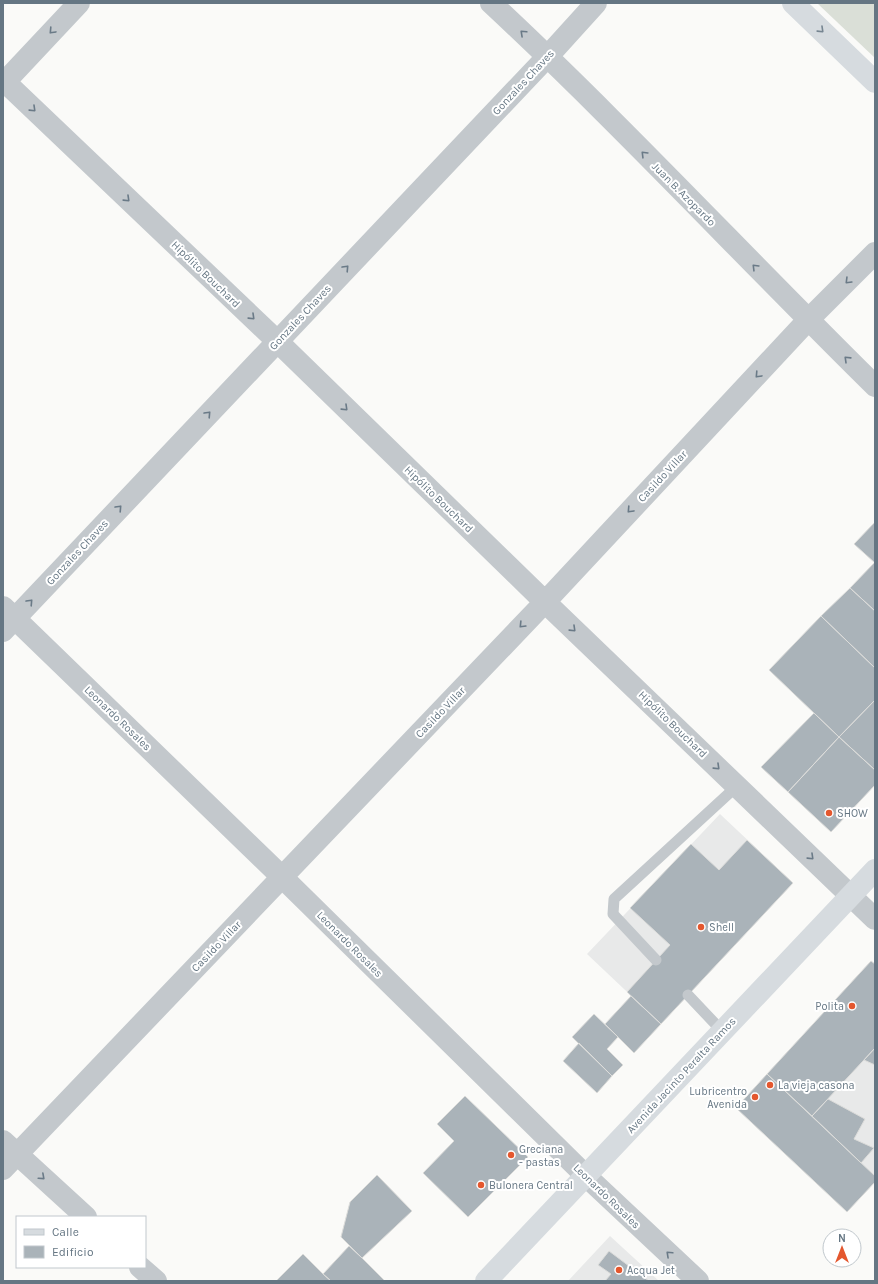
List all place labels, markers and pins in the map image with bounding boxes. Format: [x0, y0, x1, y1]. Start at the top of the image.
place label: SHOW [837, 807, 868, 820]
marker: SHOW [824, 808, 834, 818]
place label: Shell [709, 921, 734, 934]
marker: Shell [696, 922, 706, 932]
place label: Polita [815, 1000, 844, 1013]
marker: Polita [847, 1001, 857, 1011]
place label: La vieja casona [778, 1079, 855, 1092]
marker: La vieja casona [765, 1080, 775, 1090]
place label: Lubricentro Avenida [689, 1085, 747, 1111]
marker: Lubricentro Avenida [750, 1092, 760, 1102]
place label: Greciana - pastas [519, 1143, 563, 1169]
marker: Greciana - pastas [506, 1150, 516, 1160]
place label: Bulonera Central [489, 1179, 573, 1192]
marker: Bulonera Central [476, 1180, 486, 1190]
place label: Acqua Jet [627, 1264, 675, 1277]
marker: Acqua Jet [614, 1265, 624, 1275]

